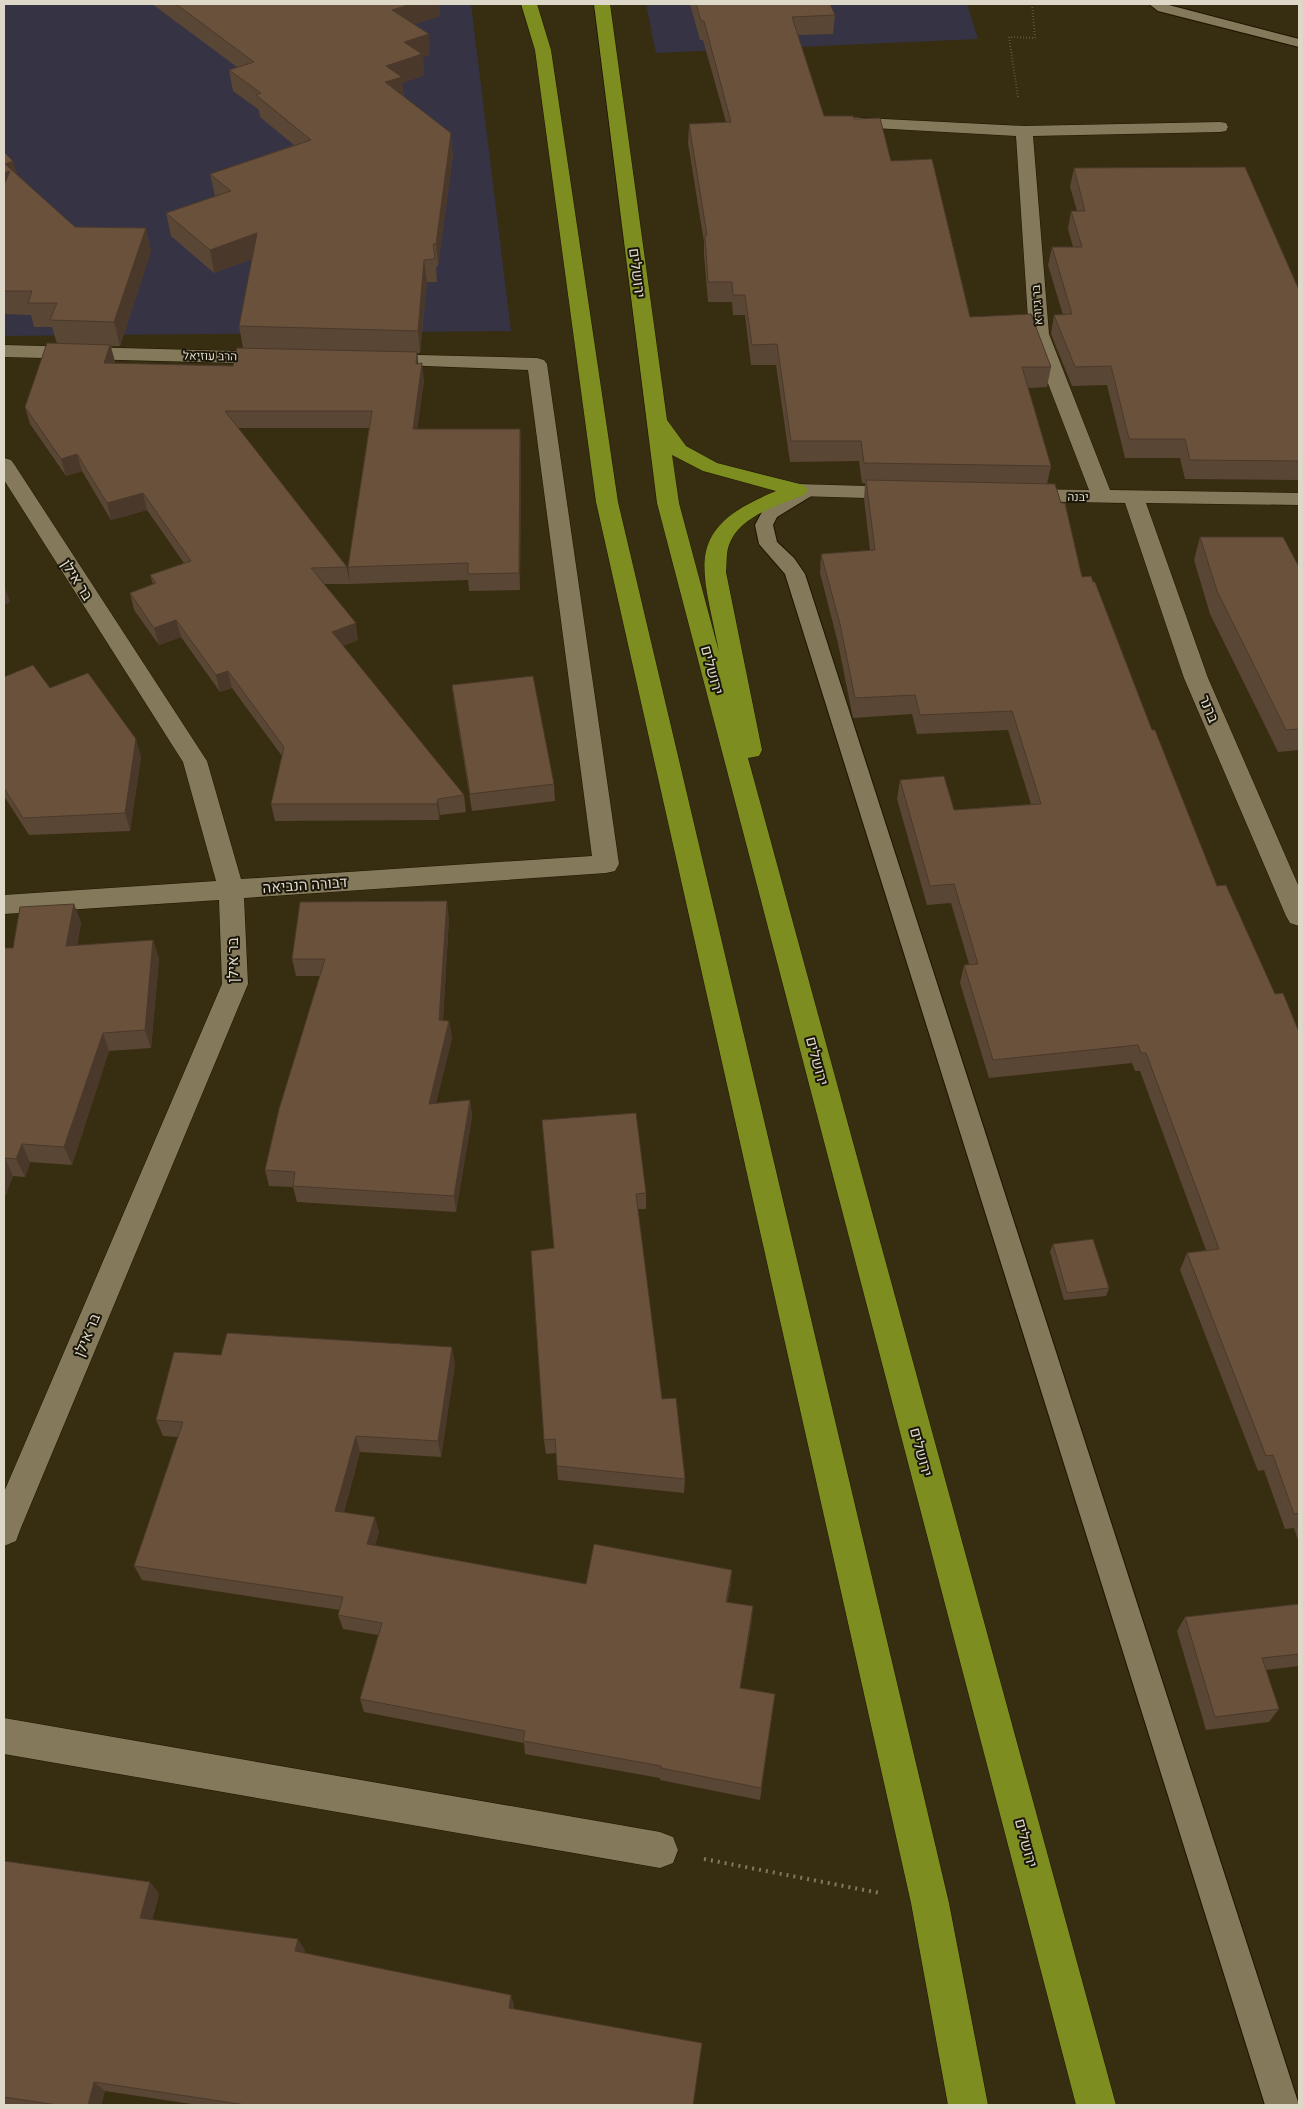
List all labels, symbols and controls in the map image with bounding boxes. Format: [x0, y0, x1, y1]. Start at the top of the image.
street label: ירושלים [625, 247, 649, 299]
street label: בר גיורא [1029, 284, 1045, 326]
street label: הרב עוזיאל [183, 349, 237, 363]
street label: יבנה [1067, 490, 1089, 504]
street label: בר אילן [57, 556, 97, 604]
street label: ירושלים [697, 644, 727, 696]
street label: ברנר [1195, 693, 1223, 726]
street label: דבורה הנביאה [262, 873, 348, 897]
street label: בר אילן [224, 937, 242, 983]
street label: ירושלים [802, 1035, 832, 1087]
street label: בר אילן [70, 1311, 104, 1359]
street label: ירושלים [906, 1426, 936, 1478]
street label: ירושלים [1011, 1817, 1041, 1869]

